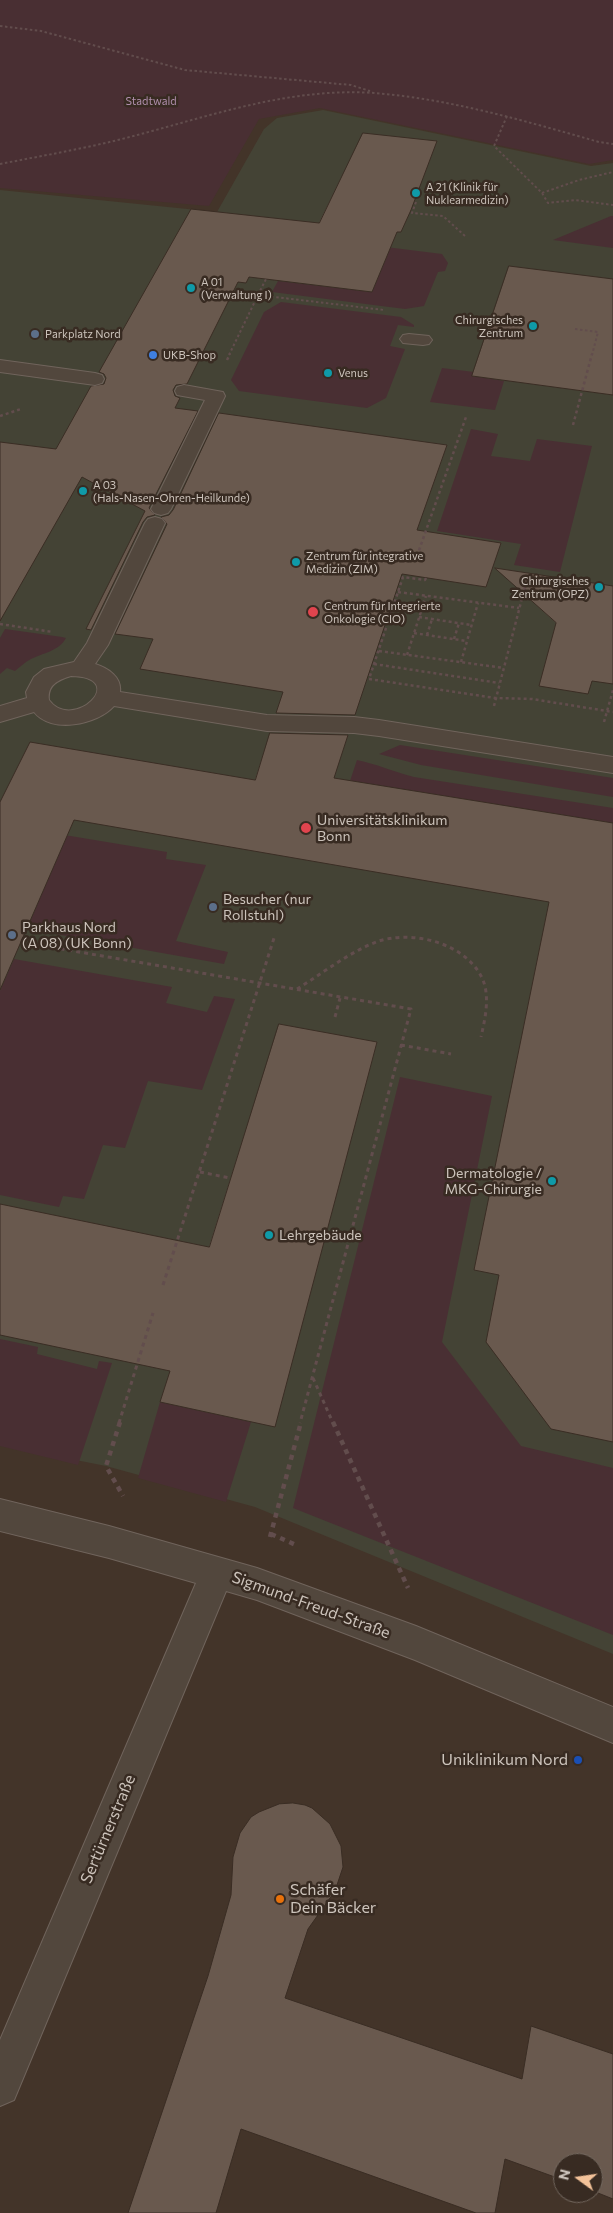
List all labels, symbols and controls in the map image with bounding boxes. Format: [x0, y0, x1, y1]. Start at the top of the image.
park label: Stadtwald [125, 94, 177, 108]
place label: A 21 (Klinik für Nuklearmedizin) [426, 180, 509, 206]
marker: A 21 (Klinik für Nuklearmedizin) [410, 187, 422, 199]
place label: A 01 (Verwaltung I) [201, 275, 272, 301]
marker: A 01 (Verwaltung I) [185, 282, 197, 294]
place label: Chirurgisches Zentrum [455, 313, 523, 339]
marker: Chirurgisches Zentrum [527, 320, 539, 332]
place label: Parkplatz Nord [45, 327, 121, 341]
marker: Parkplatz Nord [29, 328, 41, 340]
place label: UKB-Shop [163, 348, 216, 362]
marker: UKB-Shop [147, 349, 159, 361]
place label: Venus [338, 366, 368, 380]
marker: Venus [322, 367, 334, 379]
place label: A 03 (Hals-Nasen-Ohren-Heilkunde) [93, 478, 250, 504]
marker: A 03 (Hals-Nasen-Ohren-Heilkunde) [77, 485, 89, 497]
place label: Zentrum für integrative Medizin (ZIM) [306, 549, 423, 575]
marker: Zentrum für integrative Medizin (ZIM) [290, 556, 302, 568]
place label: Chirurgisches Zentrum (OPZ) [511, 574, 589, 600]
marker: Chirurgisches Zentrum (OPZ) [593, 581, 605, 593]
place label: Centrum für Integrierte Onkologie (CIO) [324, 599, 441, 625]
marker: Centrum für Integrierte Onkologie (CIO) [306, 605, 320, 619]
place label: Universitätsklinikum Bonn [317, 812, 448, 844]
marker: Universitätsklinikum Bonn [299, 821, 313, 835]
place label: Besucher (nur Rollstuhl) [223, 891, 311, 924]
marker: Besucher (nur Rollstuhl) [207, 901, 219, 913]
place label: Parkhaus Nord (A 08) (UK Bonn) [22, 919, 132, 952]
marker: Parkhaus Nord (A 08) (UK Bonn) [6, 929, 18, 941]
place label: Dermatologie / MKG-Chirurgie [445, 1165, 542, 1198]
marker: Dermatologie / MKG-Chirurgie [546, 1175, 558, 1187]
place label: Lehrgebäude [279, 1227, 362, 1243]
marker: Lehrgebäude [263, 1229, 275, 1241]
street label: Sigmund-Freud-Straße [229, 1567, 393, 1643]
place label: Uniklinikum Nord [441, 1750, 568, 1770]
marker: Uniklinikum Nord [572, 1754, 584, 1766]
street label: Sertürnerstraße [76, 1772, 140, 1886]
place label: Schäfer Dein Bäcker [290, 1880, 376, 1918]
marker: Schäfer Dein Bäcker [274, 1893, 286, 1905]
north arrow [553, 2153, 603, 2203]
text: N [554, 2167, 573, 2182]

